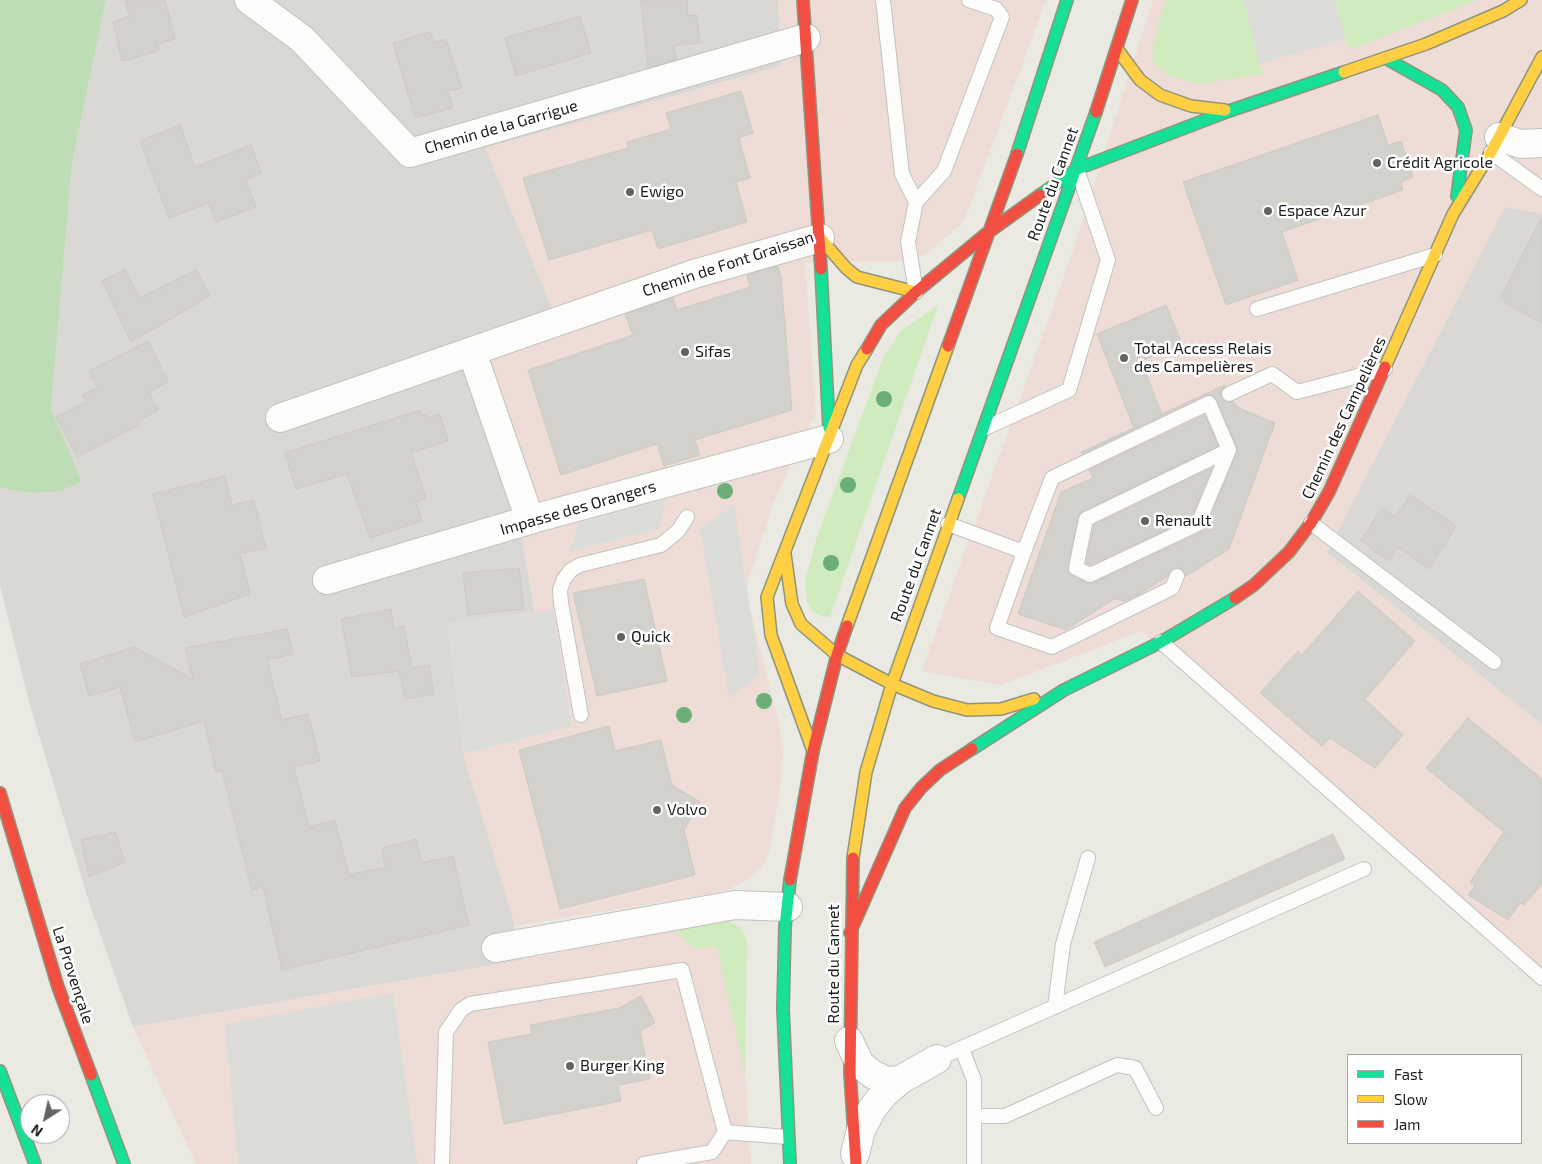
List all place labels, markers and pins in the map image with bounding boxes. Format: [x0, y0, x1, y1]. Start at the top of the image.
place label: Crédit Agricole [1387, 153, 1493, 173]
marker: Crédit Agricole [1371, 157, 1383, 169]
place label: Ewigo [640, 182, 684, 202]
marker: Ewigo [624, 186, 636, 198]
place label: Espace Azur [1278, 201, 1367, 221]
marker: Espace Azur [1262, 205, 1274, 217]
place label: Total Access Relais des Campelières [1134, 339, 1272, 377]
place label: Sifas [695, 342, 731, 362]
marker: Sifas [679, 346, 691, 358]
marker: Total Access Relais des Campelières [1118, 352, 1130, 364]
place label: Renault [1155, 511, 1211, 531]
marker: Renault [1139, 515, 1151, 527]
place label: Quick [631, 627, 671, 647]
marker: Quick [615, 631, 627, 643]
place label: Volvo [667, 800, 707, 820]
marker: Volvo [651, 804, 663, 816]
place label: Burger King [580, 1056, 664, 1076]
marker: Burger King [564, 1060, 576, 1072]

